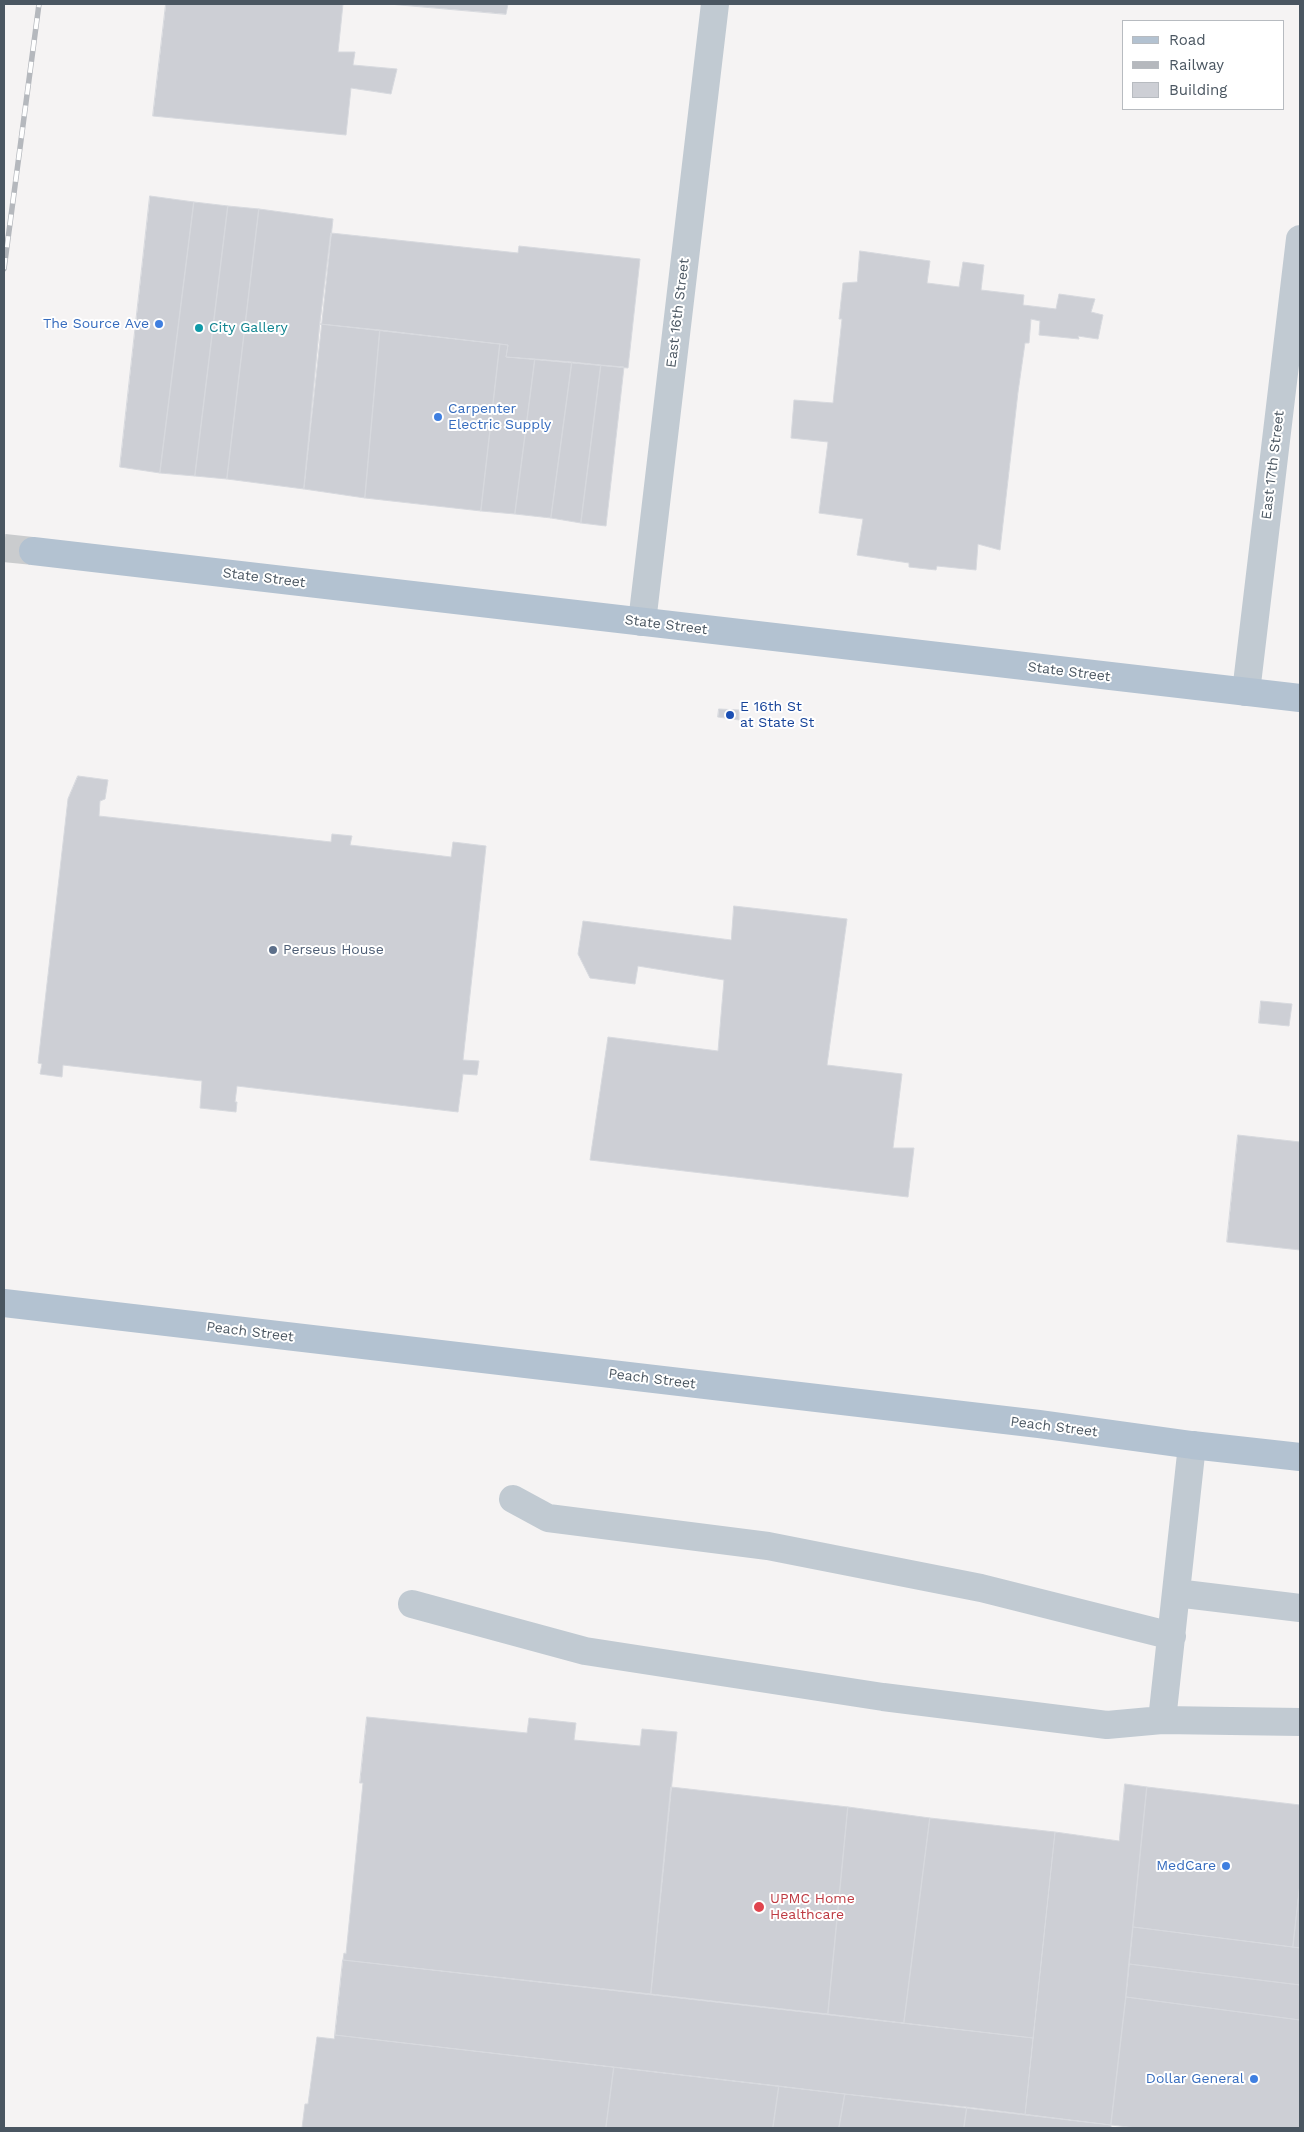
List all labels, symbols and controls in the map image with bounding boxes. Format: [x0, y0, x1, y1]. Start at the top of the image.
legend [1122, 20, 1284, 110]
text: Road [1169, 31, 1206, 49]
text: Railway [1169, 56, 1224, 74]
text: Building [1169, 81, 1227, 99]
street label: East 16th Street [663, 257, 693, 369]
place label: The Source Ave [43, 316, 149, 332]
marker: The Source Ave [153, 318, 165, 330]
place label: City Gallery [209, 320, 288, 336]
marker: City Gallery [193, 322, 205, 334]
place label: Carpenter Electric Supply [448, 401, 551, 434]
street label: East 17th Street [1258, 410, 1288, 520]
marker: Carpenter Electric Supply [432, 411, 444, 423]
street label: State Street [222, 565, 306, 591]
street label: State Street [624, 612, 708, 638]
street label: State Street [1027, 659, 1111, 685]
place label: E 16th St at State St [740, 699, 814, 732]
marker: E 16th St at State St [724, 709, 736, 721]
place label: Perseus House [283, 942, 384, 958]
marker: Perseus House [267, 944, 279, 956]
street label: Peach Street [205, 1318, 295, 1346]
street label: Peach Street [607, 1365, 697, 1393]
street label: Peach Street [1009, 1413, 1099, 1441]
place label: MedCare [1156, 1858, 1216, 1874]
marker: MedCare [1220, 1860, 1232, 1872]
place label: UPMC Home Healthcare [770, 1891, 855, 1924]
marker: UPMC Home Healthcare [752, 1900, 766, 1914]
place label: Dollar General [1146, 2071, 1244, 2087]
marker: Dollar General [1248, 2073, 1260, 2085]

